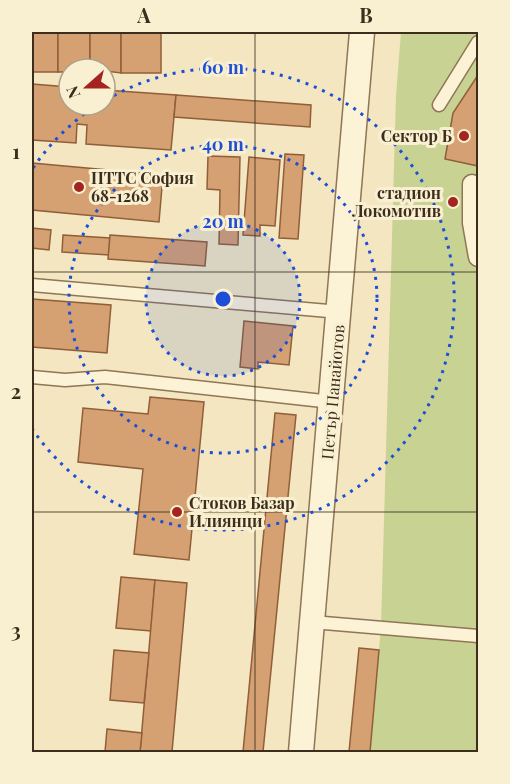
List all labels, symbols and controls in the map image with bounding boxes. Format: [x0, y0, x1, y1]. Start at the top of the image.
text: A [136, 1, 151, 28]
text: B [359, 1, 373, 28]
text: 60 m [202, 55, 245, 79]
north arrow [57, 57, 117, 117]
text: N [60, 83, 84, 102]
place label: Сектор Б [381, 125, 452, 146]
marker: Сектор Б [457, 129, 471, 143]
text: 40 m [202, 132, 245, 156]
text: 1 [12, 137, 20, 164]
place label: ПТТС София 68-1268 [91, 167, 194, 206]
marker: ПТТС София 68-1268 [72, 180, 86, 194]
place label: стадион Локомотив [351, 182, 441, 221]
marker: стадион Локомотив [446, 195, 460, 209]
text: 20 m [202, 209, 244, 233]
centre of rings [213, 289, 233, 309]
street label: Петър Панайотов [316, 323, 349, 460]
text: 2 [11, 377, 21, 404]
place label: Стоков Базар Илиянци [189, 492, 295, 531]
marker: Стоков Базар Илиянци [170, 505, 184, 519]
text: 3 [11, 616, 21, 643]

